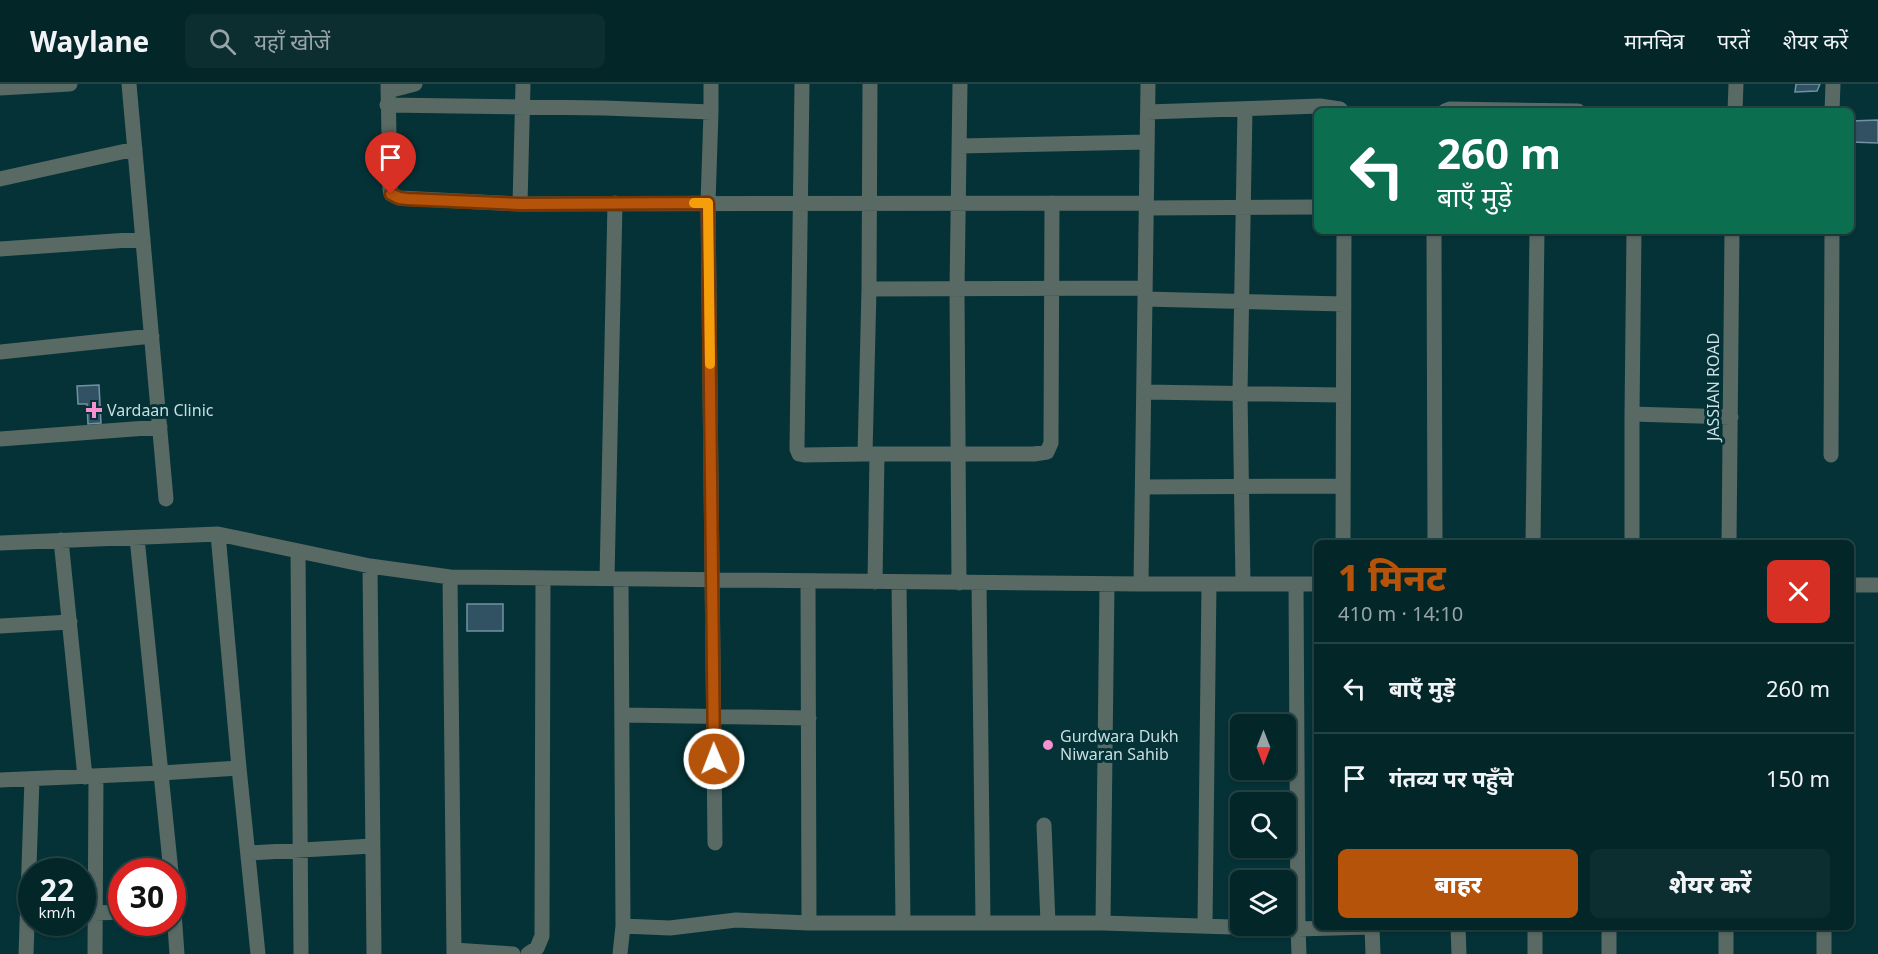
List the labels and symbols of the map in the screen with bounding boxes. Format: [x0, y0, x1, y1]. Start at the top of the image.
pin [365, 132, 416, 194]
street label: JASSIAN ROAD [1702, 333, 1724, 443]
place label: Vardaan Clinic [107, 399, 214, 421]
marker: Vardaan Clinic [85, 401, 103, 419]
north arrow [1230, 714, 1296, 780]
place label: Gurdwara Dukh Niwaran Sahib [1060, 725, 1179, 765]
position arrow [682, 727, 746, 791]
marker: Gurdwara Dukh Niwaran Sahib [1041, 738, 1055, 752]
speed limit sign: 30 [108, 858, 186, 936]

